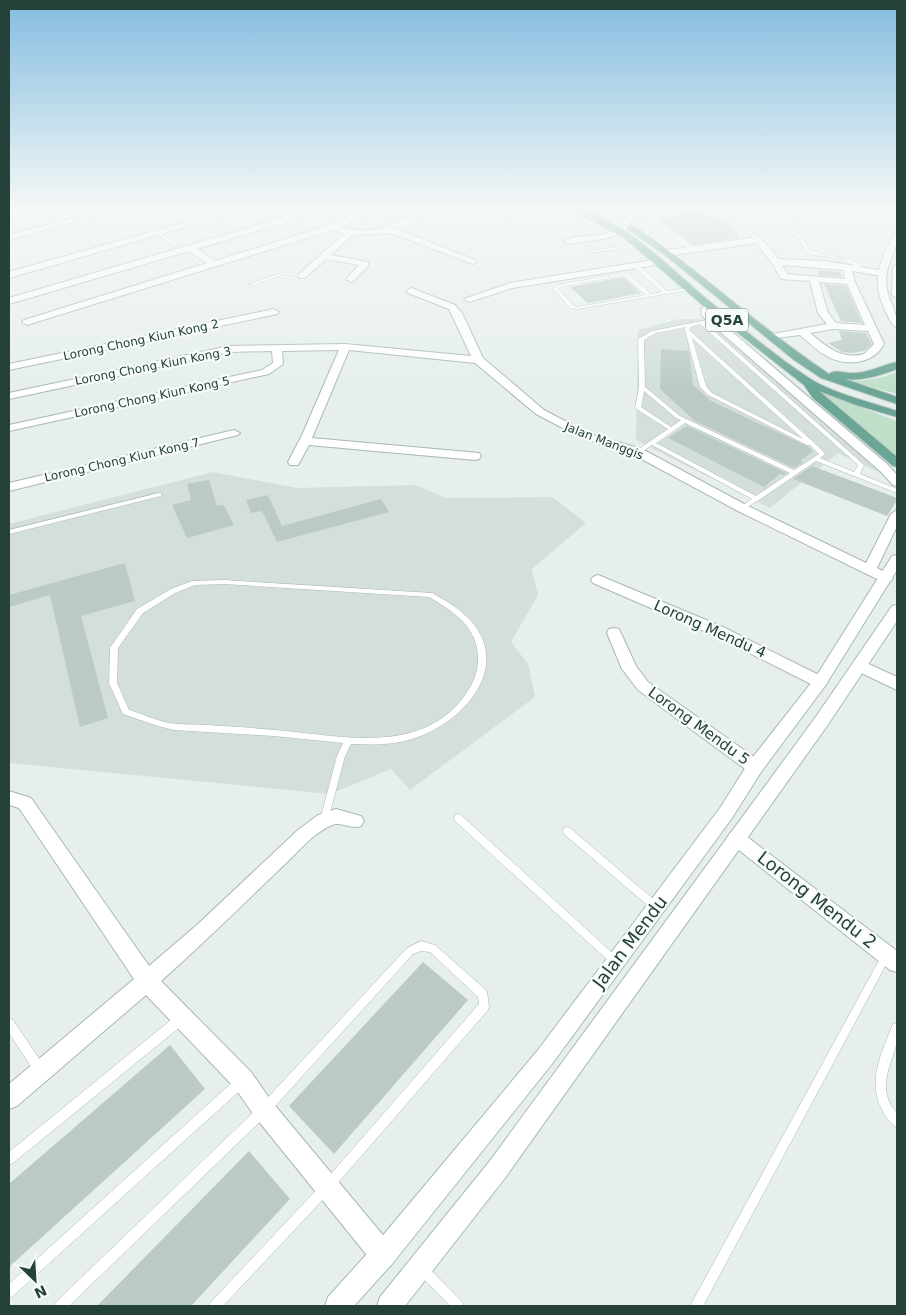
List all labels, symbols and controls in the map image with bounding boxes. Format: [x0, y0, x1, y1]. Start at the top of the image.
road number: Q5A [706, 308, 748, 332]
street label: Lorong Chong Kiun Kong 2 [62, 317, 220, 363]
street label: Lorong Chong Kiun Kong 3 [74, 344, 232, 388]
street label: Lorong Chong Kiun Kong 5 [73, 374, 231, 420]
street label: Jalan Manggis [562, 419, 645, 462]
street label: Lorong Chong Kiun Kong 7 [43, 435, 201, 485]
street label: Lorong Mendu 4 [651, 596, 769, 662]
street label: Lorong Mendu 5 [645, 683, 753, 769]
street label: Lorong Mendu 2 [754, 847, 881, 953]
street label: Jalan Mendu [587, 891, 671, 993]
north arrow [10, 1255, 60, 1305]
text: N [32, 1282, 49, 1302]

